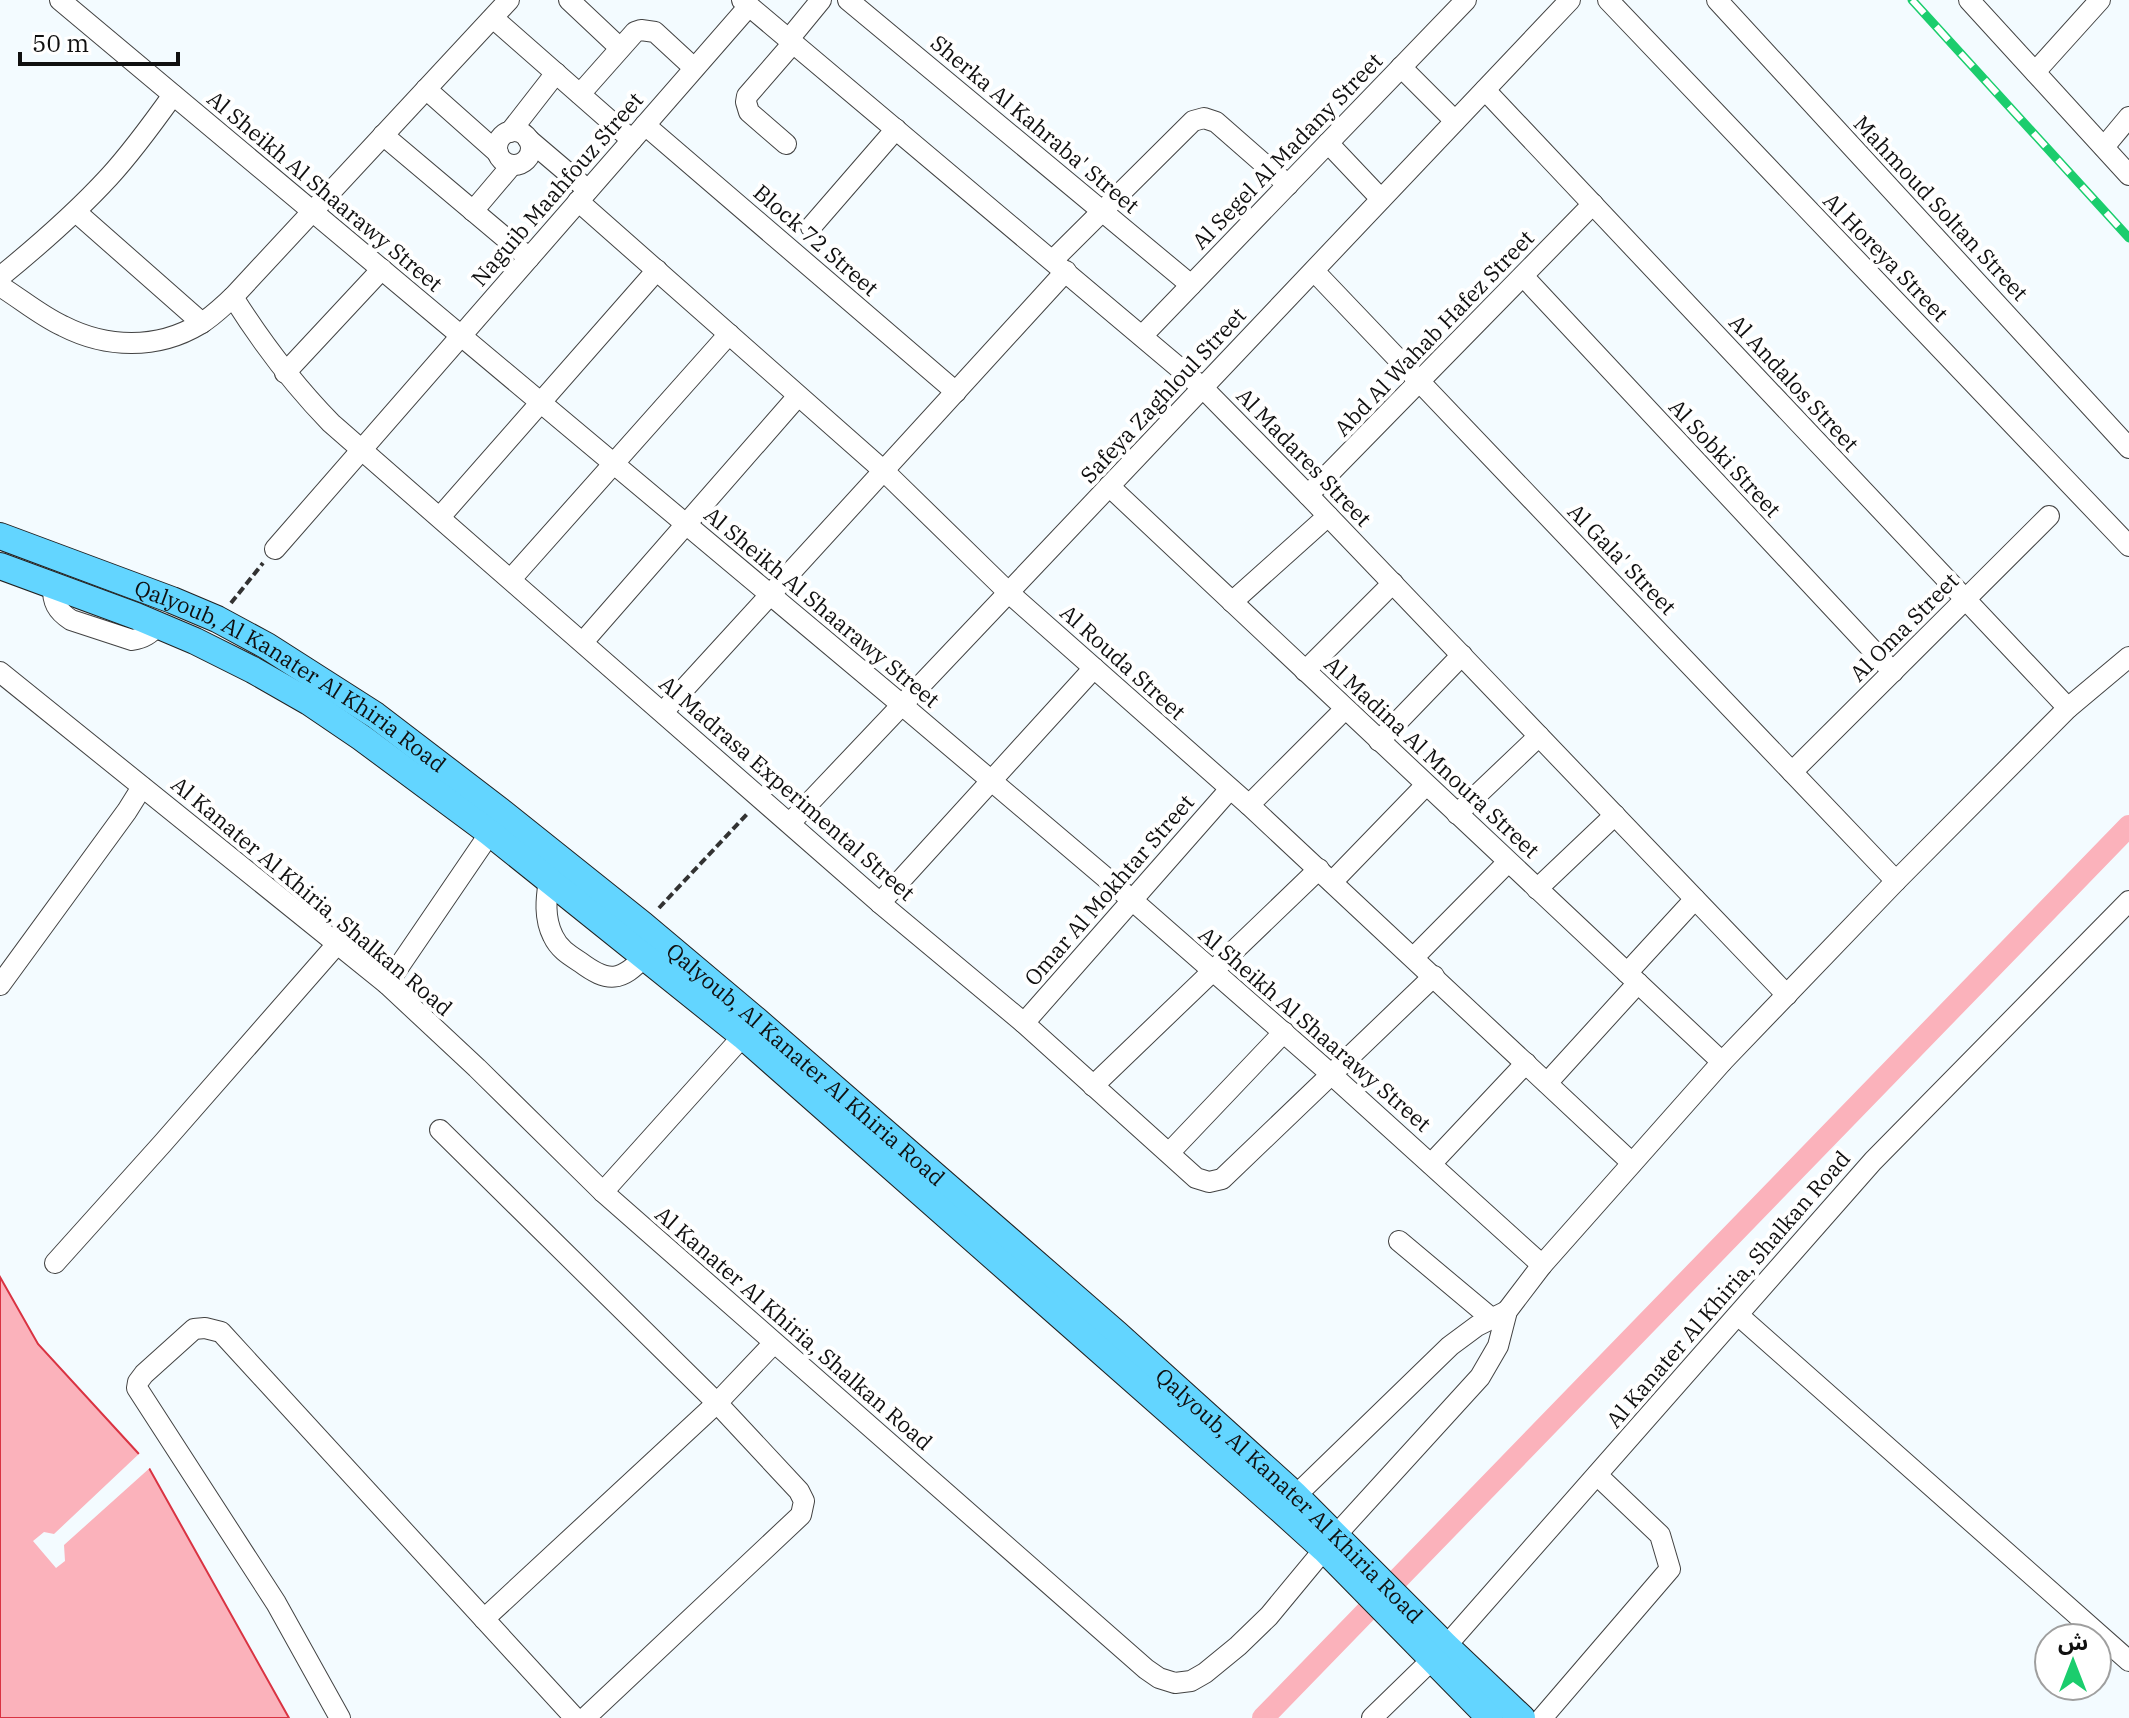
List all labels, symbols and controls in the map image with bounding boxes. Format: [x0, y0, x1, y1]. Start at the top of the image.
scale bar [20, 16, 178, 66]
text: 50 m [32, 27, 89, 59]
street label: Sherka Al Kahraba' Street [925, 28, 1146, 220]
street label: Al Segel Al Madany Street [1185, 46, 1388, 255]
street label: Al Sheikh Al Shaarawy Street [202, 84, 449, 298]
street label: Naguib Maahfouz Street [464, 85, 649, 292]
street label: Mahmoud Soltan Street [1848, 109, 2035, 307]
street label: Block 72 Street [748, 177, 885, 302]
street label: Al Horeya Street [1818, 186, 1955, 327]
street label: Abd Al Wahab Hafez Street [1327, 223, 1540, 442]
street label: Safeya Zaghloul Street [1074, 300, 1252, 489]
street label: Al Andalos Street [1723, 308, 1866, 458]
street label: Al Madares Street [1231, 381, 1378, 532]
street label: Al Sobki Street [1663, 392, 1788, 523]
street label: Al Gala' Street [1562, 497, 1683, 621]
street label: Al Sheikh Al Shaarawy Street [699, 500, 946, 714]
street label: Al Oma Street [1843, 566, 1964, 687]
street label: Qalyoub, Al Kanater Al Khiria Road [131, 572, 452, 778]
street label: Al Rouda Street [1054, 598, 1192, 726]
street label: Al Madina Al Mnoura Street [1319, 649, 1546, 864]
street label: Al Madrasa Experimental Street [653, 669, 921, 907]
street label: Al Kanater Al Khiria, Shalkan Road [166, 769, 459, 1022]
street label: Omar Al Mokhtar Street [1017, 788, 1200, 992]
street label: Al Sheikh Al Shaarawy Street [1193, 920, 1438, 1138]
street label: Qalyoub, Al Kanater Al Khiria Road [661, 936, 951, 1192]
street label: Al Kanater Al Khiria, Shalkan Road [1599, 1144, 1856, 1433]
street label: Al Kanater Al Khiria, Shalkan Road [650, 1199, 939, 1456]
street label: Qalyoub, Al Kanater Al Khiria Road [1150, 1361, 1430, 1629]
north arrow [2033, 1622, 2113, 1702]
text: ش [2058, 1627, 2088, 1656]

